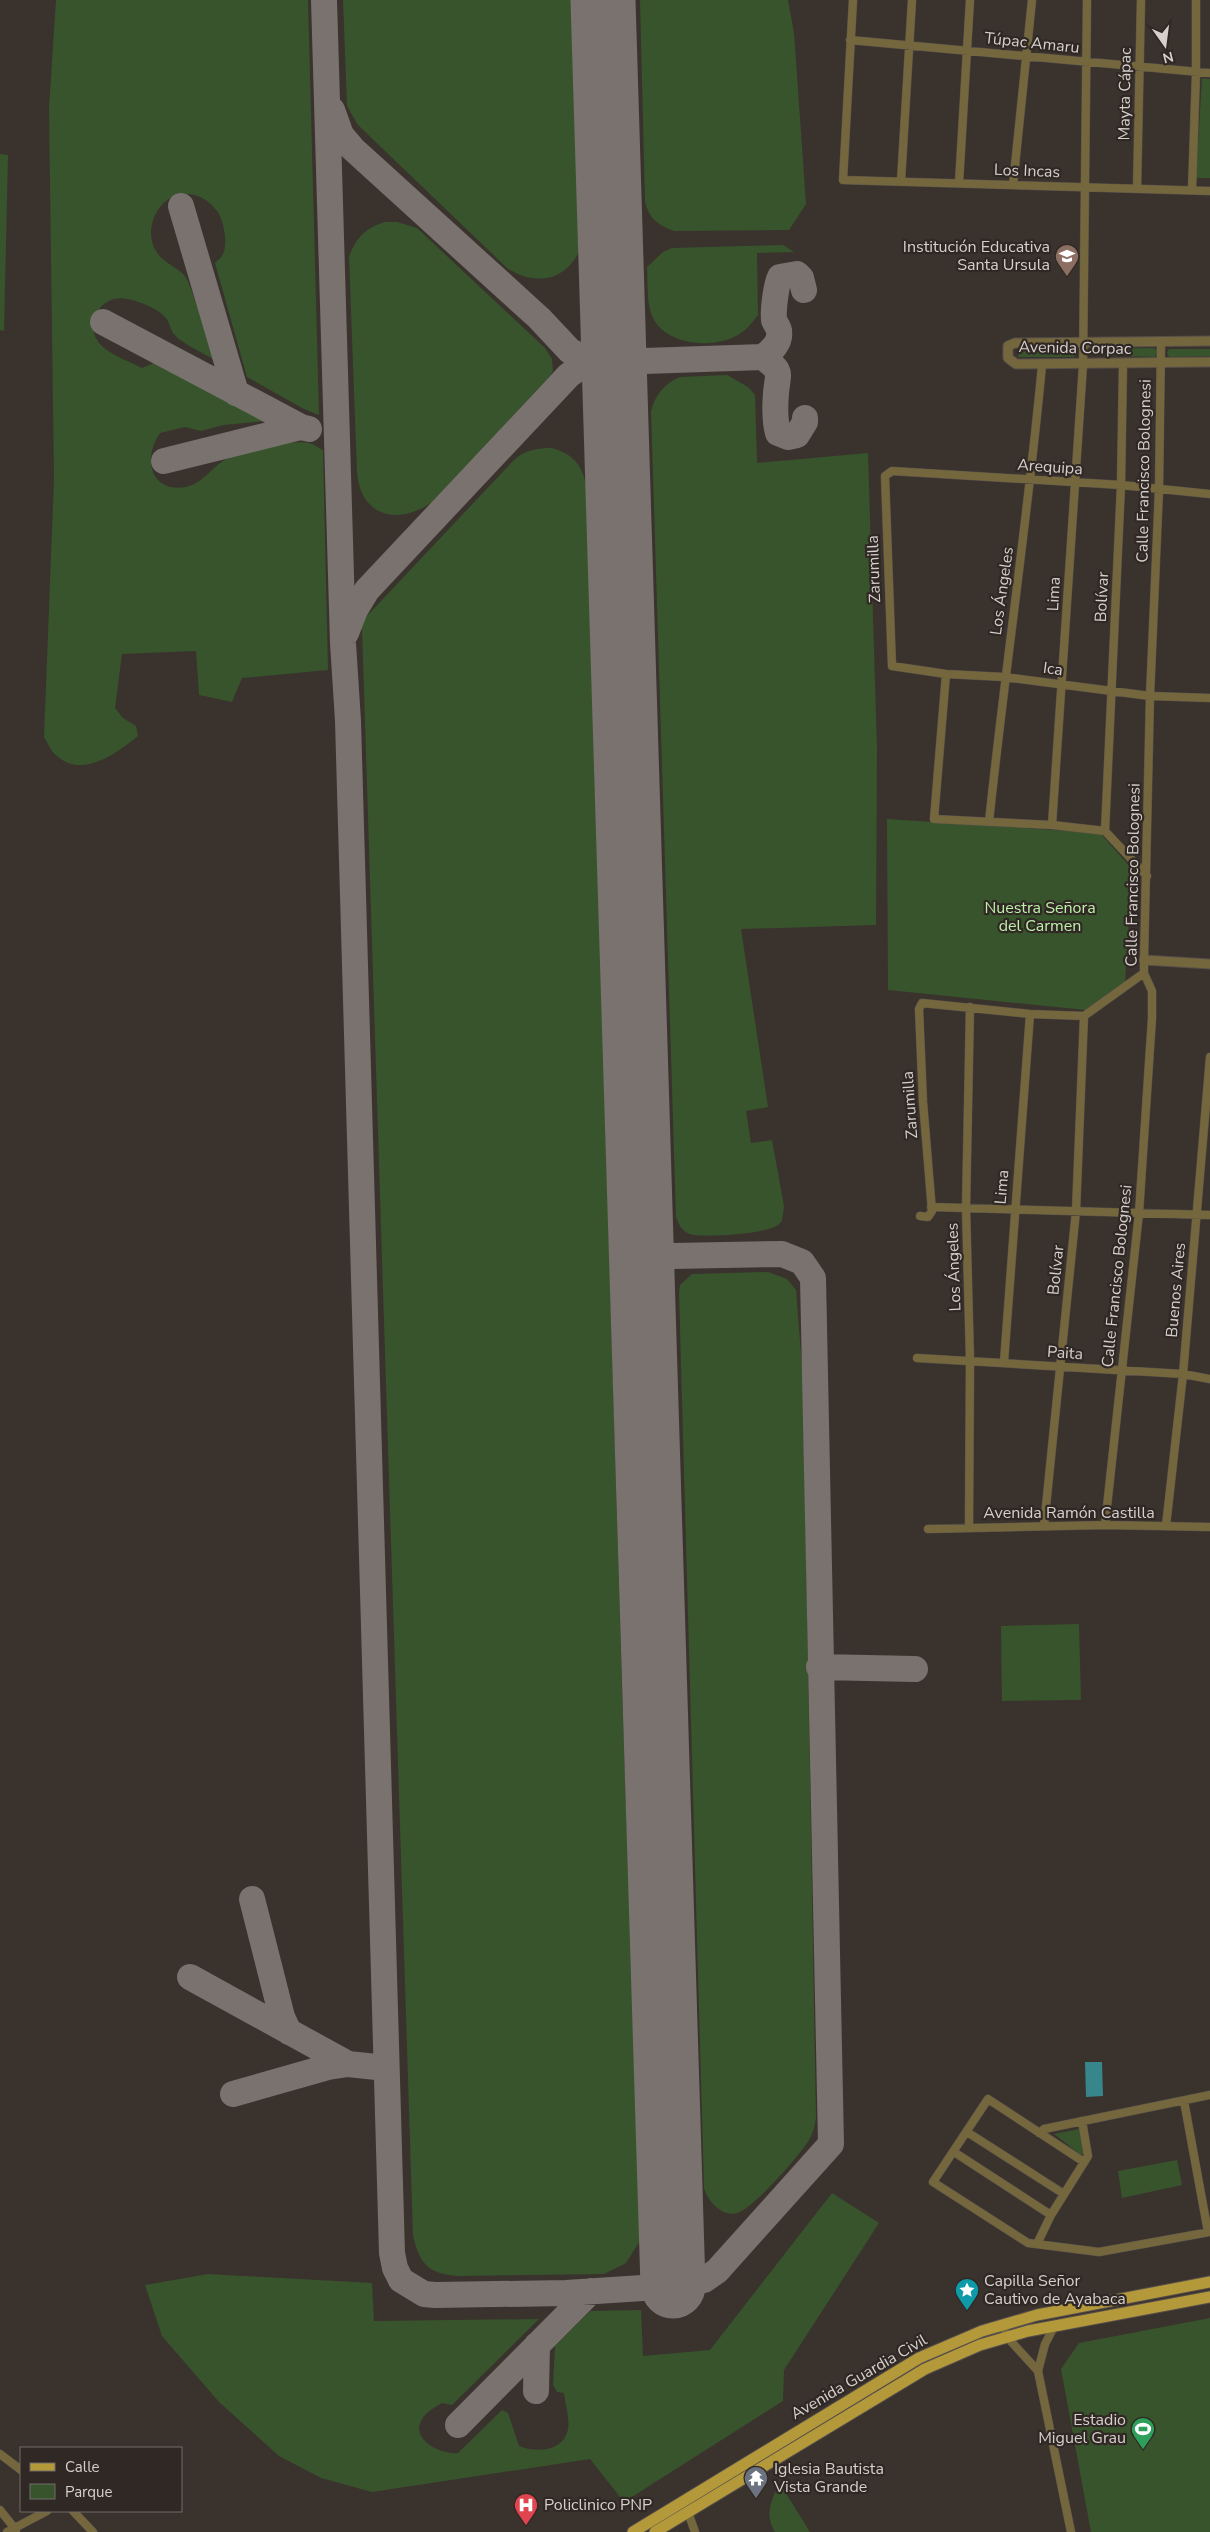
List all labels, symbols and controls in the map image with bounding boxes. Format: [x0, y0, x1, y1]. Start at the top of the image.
north arrow [1140, 20, 1190, 70]
street label: Túpac Amaru [983, 27, 1081, 59]
street label: Mayta Cápac [1113, 47, 1137, 141]
text: N [1161, 47, 1175, 68]
street label: Los Incas [994, 159, 1060, 183]
place label: Institución Educativa Santa Ursula [903, 236, 1050, 276]
school or university icon: Institución Educativa Santa Ursula [1054, 243, 1080, 277]
street label: Avenida Corpac [1018, 336, 1132, 360]
street label: Calle Francisco Bolognesi [1131, 379, 1157, 563]
street label: Arequipa [1016, 454, 1084, 480]
street label: Zarumilla [862, 535, 886, 603]
street label: Los Ángeles [985, 545, 1019, 637]
street label: Bolívar [1090, 571, 1114, 623]
street label: Lima [1042, 576, 1066, 612]
street label: Ica [1042, 657, 1064, 681]
street label: Calle Francisco Bolognesi [1120, 783, 1146, 967]
park label: Nuestra Señora del Carmen [984, 897, 1096, 937]
street label: Zarumilla [897, 1070, 923, 1140]
street label: Lima [990, 1169, 1014, 1205]
street label: Calle Francisco Bolognesi [1096, 1184, 1138, 1368]
street label: Los Ángeles [941, 1222, 967, 1312]
street label: Buenos Aires [1161, 1242, 1191, 1338]
street label: Bolívar [1042, 1243, 1070, 1296]
street label: Paita [1046, 1341, 1084, 1365]
street label: Avenida Ramón Castilla [983, 1502, 1155, 1524]
place label: Capilla Señor Cautivo de Ayabaca [984, 2270, 1126, 2310]
place icon: Capilla Señor Cautivo de Ayabaca [954, 2277, 980, 2311]
street label: Avenida Guardia Civil [787, 2329, 931, 2425]
place label: Estadio Miguel Grau [1038, 2409, 1126, 2449]
sports icon: Estadio Miguel Grau [1130, 2416, 1156, 2450]
legend [20, 2447, 182, 2512]
text: Calle [65, 2457, 100, 2477]
place label: Iglesia Bautista Vista Grande [773, 2458, 884, 2498]
temple icon: Iglesia Bautista Vista Grande [743, 2465, 769, 2499]
text: Parque [65, 2482, 113, 2502]
hospital icon: Policlinico PNP [513, 2492, 539, 2526]
place label: Policlinico PNP [544, 2494, 652, 2516]

